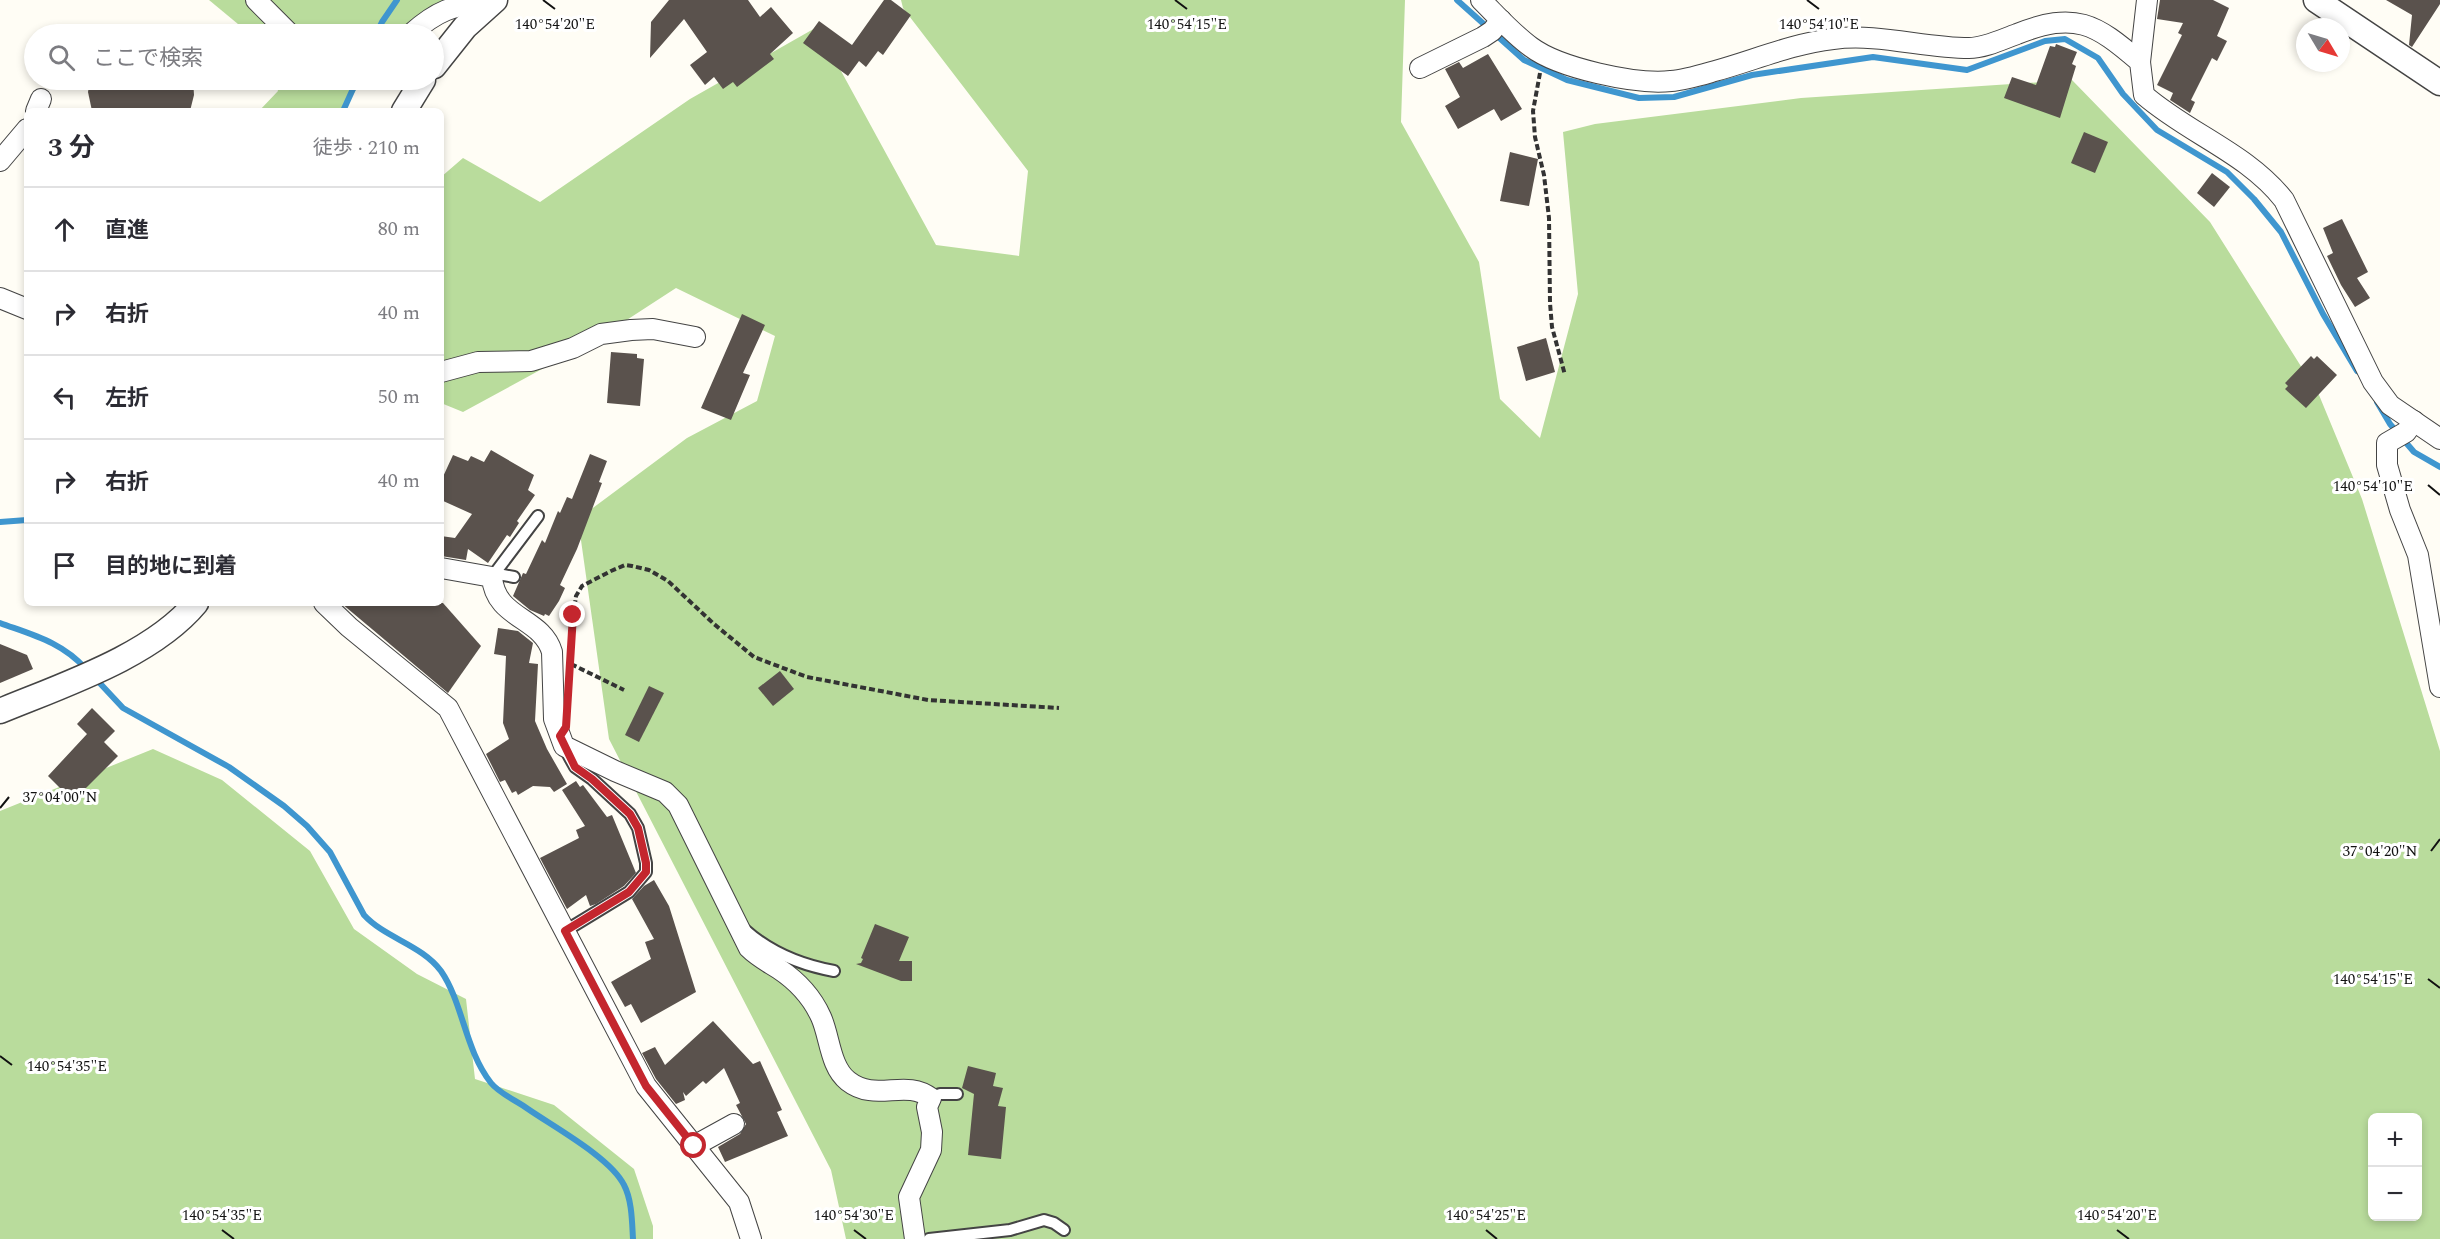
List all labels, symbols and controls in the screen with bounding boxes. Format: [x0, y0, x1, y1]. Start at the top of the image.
text: 140°54'20"E [515, 13, 595, 36]
text: 140°54'15"E [1147, 13, 1227, 36]
text: 140°54'10"E [1779, 13, 1859, 36]
north arrow [2296, 18, 2350, 72]
search box [24, 24, 444, 90]
icon: search [45, 41, 78, 74]
text: ここで検索 [93, 42, 203, 75]
text: 3 分 [48, 128, 95, 168]
text: 徒歩 · 210 m [313, 133, 420, 163]
icon: ahead [48, 213, 81, 246]
text: 直進 [105, 214, 149, 247]
text: 80 m [378, 214, 420, 244]
icon: right [48, 297, 81, 330]
text: 右折 [105, 298, 149, 331]
text: 40 m [378, 298, 420, 328]
icon: left [48, 381, 81, 414]
text: 左折 [105, 382, 149, 415]
text: 50 m [378, 382, 420, 412]
icon: right [48, 465, 81, 498]
text: 右折 [105, 466, 149, 499]
text: 40 m [378, 466, 420, 496]
text: 140°54'10"E [2333, 475, 2413, 498]
icon: arrive [48, 549, 81, 582]
text: 目的地に到着 [105, 550, 237, 583]
route end [559, 601, 585, 627]
text: 37°04'00"N [23, 786, 98, 809]
text: 37°04'20"N [2343, 840, 2418, 863]
text: 140°54'15"E [2333, 968, 2413, 991]
text: 140°54'35"E [27, 1055, 107, 1078]
map controls [2368, 1113, 2422, 1221]
button: + [2368, 1113, 2422, 1167]
route start [680, 1132, 706, 1158]
button: − [2368, 1167, 2422, 1221]
text: 140°54'35"E [182, 1204, 262, 1227]
text: 140°54'30"E [814, 1204, 894, 1227]
text: 140°54'25"E [1446, 1204, 1526, 1227]
text: 140°54'20"E [2077, 1204, 2157, 1227]

